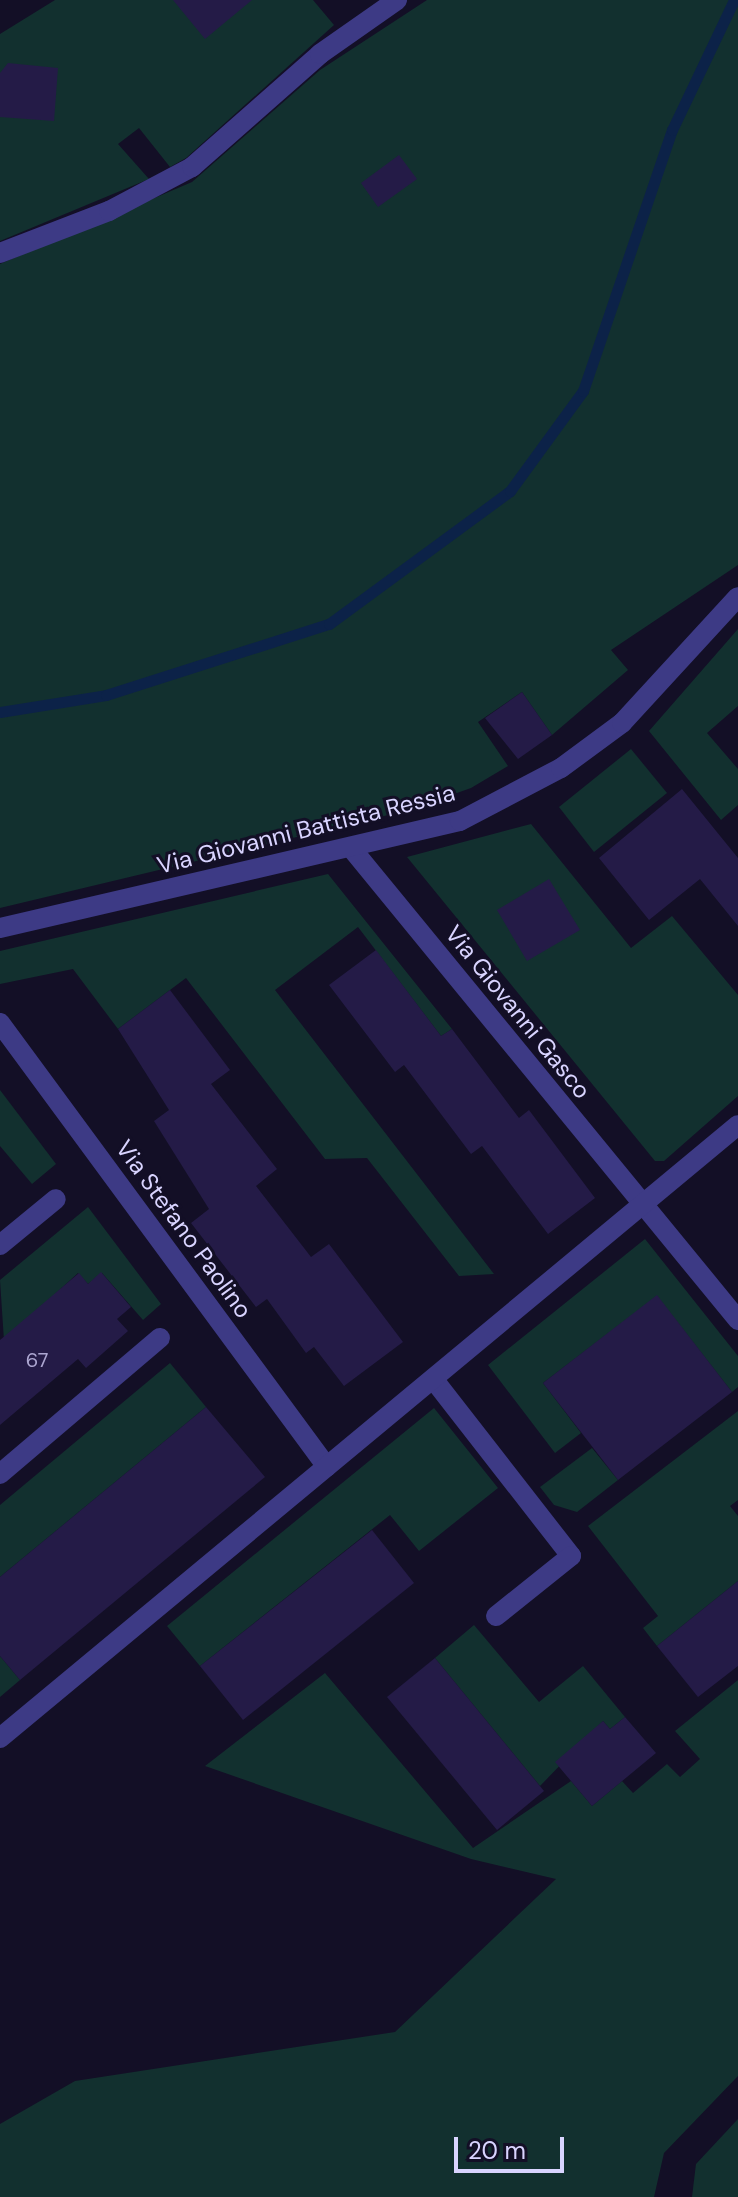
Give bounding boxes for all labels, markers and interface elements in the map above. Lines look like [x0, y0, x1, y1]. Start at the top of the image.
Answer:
street label: Via Giovanni Battista Ressia [154, 778, 458, 880]
street label: Via Giovanni Gasco [439, 919, 597, 1105]
street label: Via Stefano Paolino [110, 1134, 258, 1324]
house number: 67 [26, 1348, 48, 1372]
scale bar [458, 2121, 568, 2171]
text: 20 m [468, 2135, 526, 2166]

